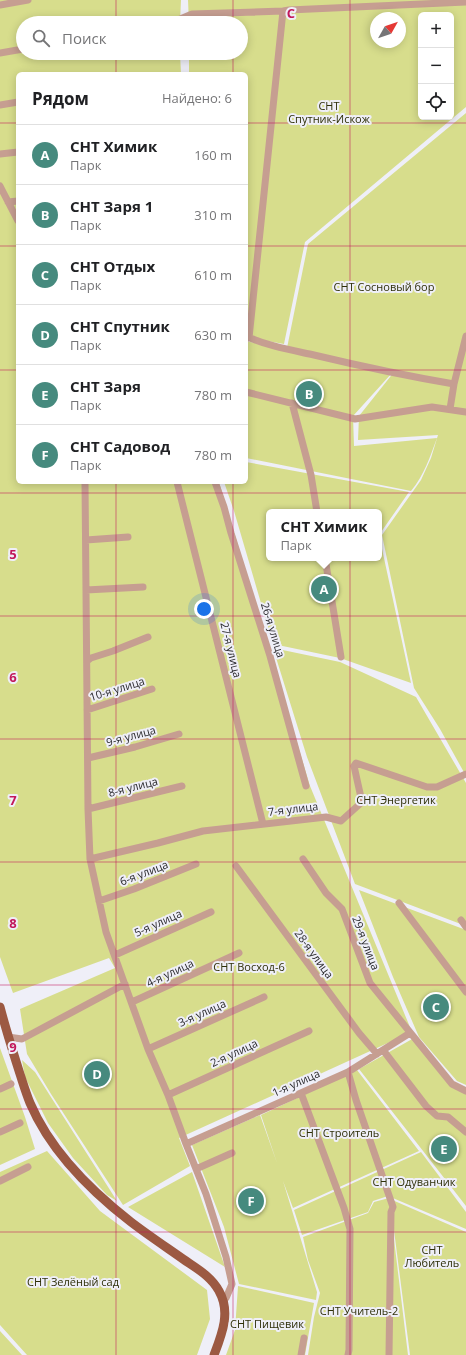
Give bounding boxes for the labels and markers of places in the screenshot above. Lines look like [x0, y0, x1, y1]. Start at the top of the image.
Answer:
pin: B [296, 379, 322, 409]
pin: A [311, 574, 337, 604]
pin: C [423, 992, 449, 1022]
pin: D [84, 1059, 110, 1089]
pin: E [431, 1134, 457, 1164]
pin: F [238, 1186, 264, 1216]

